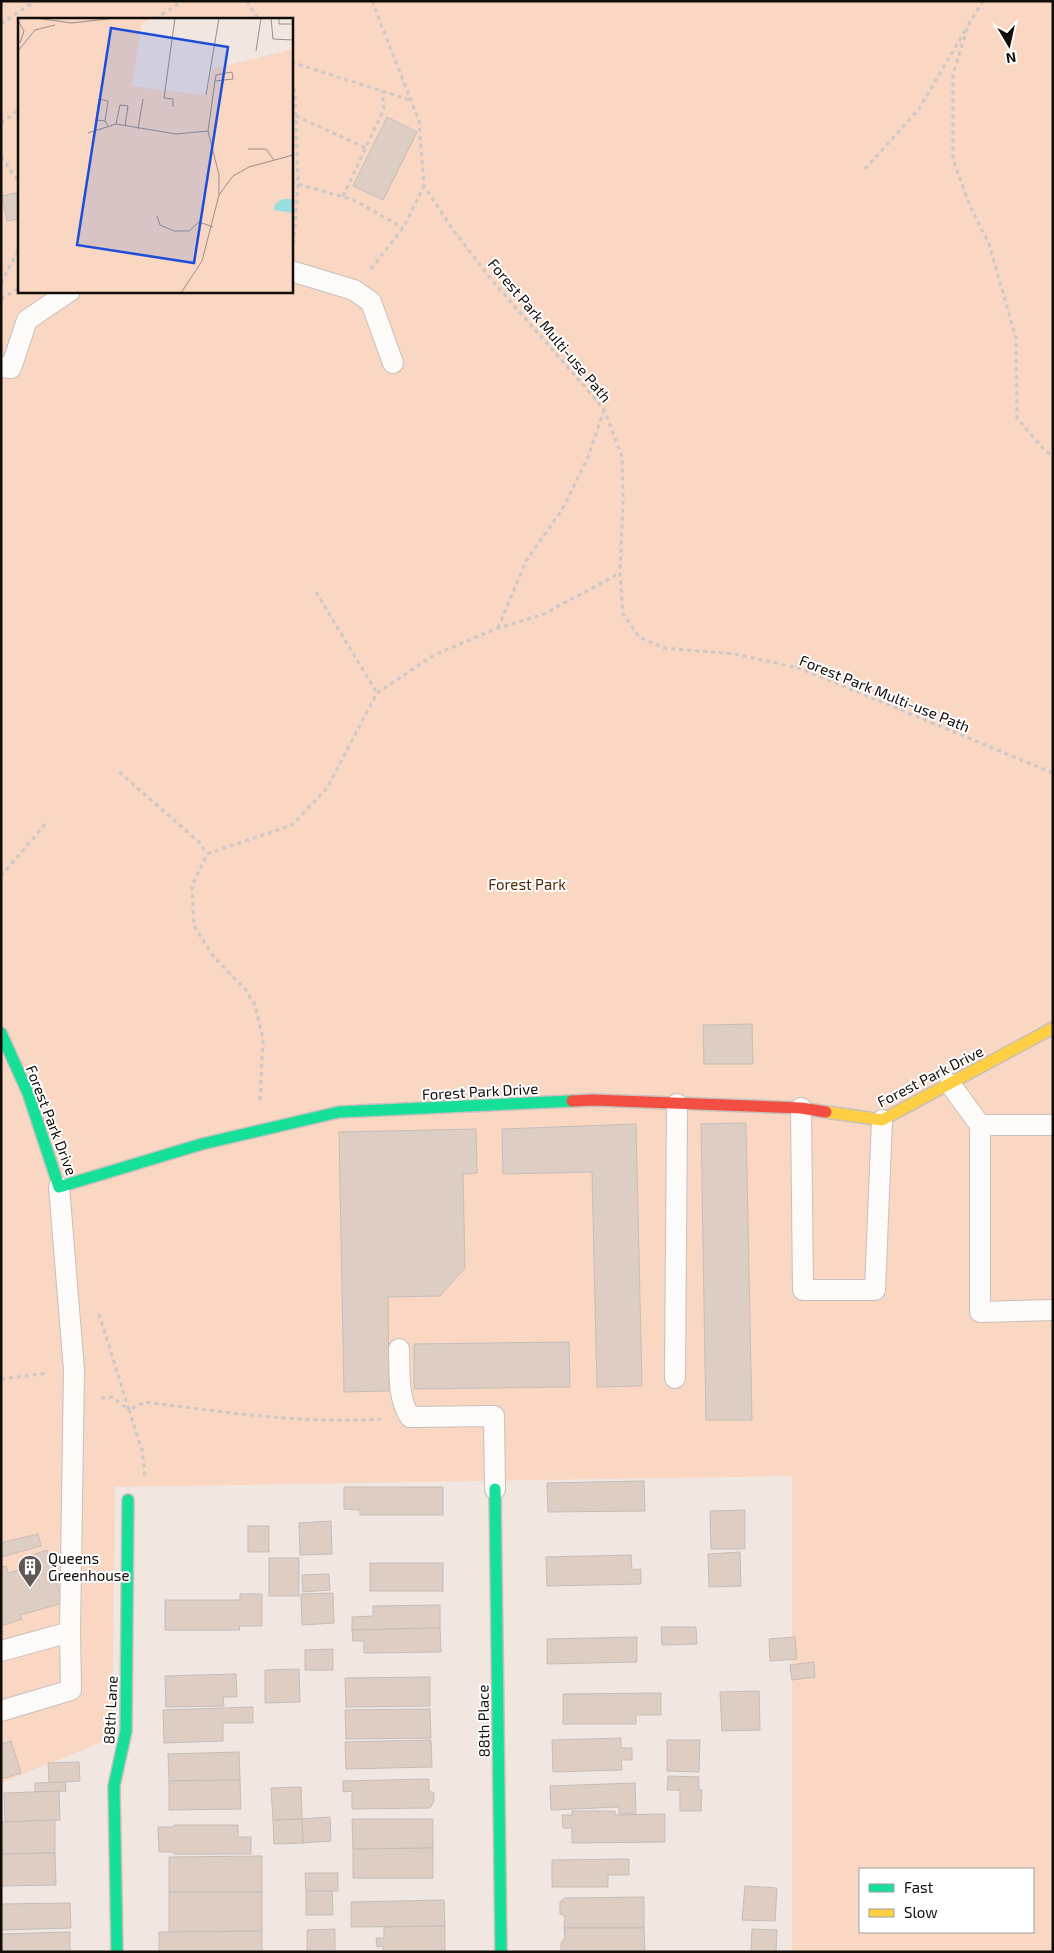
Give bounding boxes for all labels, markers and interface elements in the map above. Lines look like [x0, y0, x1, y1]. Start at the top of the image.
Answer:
inset map [18, 18, 292, 292]
north arrow [984, 20, 1034, 70]
text: N [1005, 49, 1017, 68]
street label: Forest Park Multi-use Path [485, 254, 615, 406]
street label: Forest Park Multi-use Path [797, 651, 973, 735]
park label: Forest Park [488, 875, 566, 893]
street label: Forest Park Drive [874, 1042, 986, 1110]
street label: Forest Park Drive [23, 1062, 81, 1178]
street label: Forest Park Drive [421, 1079, 539, 1103]
place label: Queens Greenhouse [48, 1549, 130, 1584]
building icon: Queens Greenhouse [17, 1554, 43, 1588]
street label: 88th Lane [99, 1675, 121, 1745]
street label: 88th Place [473, 1684, 493, 1758]
legend [859, 1868, 1034, 1933]
text: Fast [904, 1878, 934, 1896]
text: Slow [904, 1903, 938, 1921]

